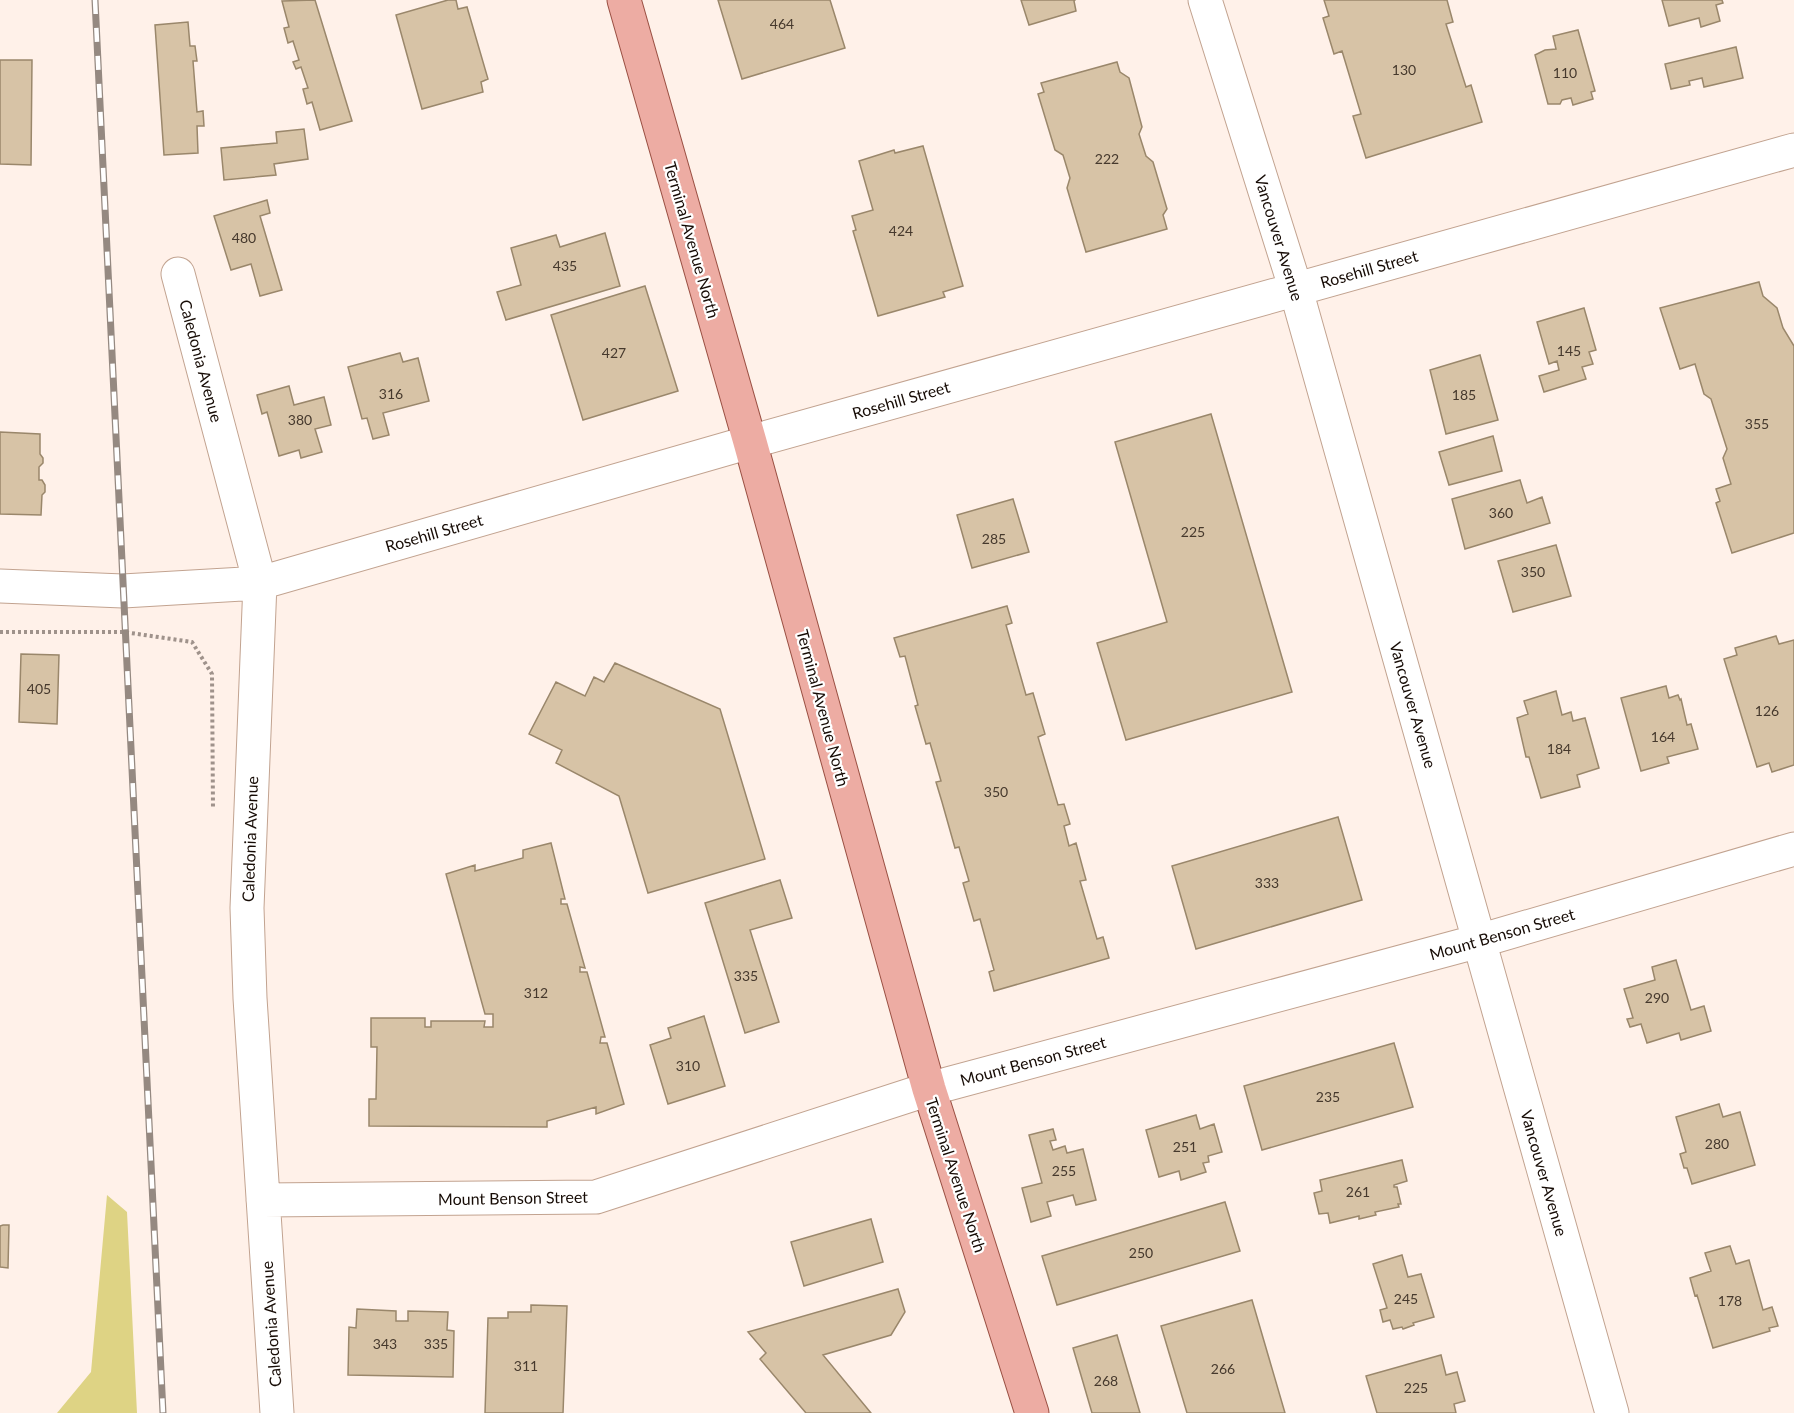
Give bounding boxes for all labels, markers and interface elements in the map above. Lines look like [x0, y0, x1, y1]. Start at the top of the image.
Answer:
house number: 464 [770, 15, 794, 32]
house number: 130 [1392, 61, 1416, 78]
house number: 110 [1553, 64, 1577, 81]
house number: 222 [1095, 150, 1119, 167]
street label: Terminal Avenue North [661, 160, 724, 320]
street label: Vancouver Avenue [1251, 173, 1308, 303]
house number: 424 [889, 222, 913, 239]
house number: 480 [232, 229, 256, 246]
street label: Rosehill Street [1318, 245, 1420, 292]
house number: 435 [553, 257, 577, 274]
street label: Caledonia Avenue [176, 297, 227, 424]
house number: 145 [1557, 342, 1581, 359]
house number: 427 [602, 344, 626, 361]
street label: Rosehill Street [850, 376, 952, 423]
house number: 316 [379, 385, 403, 402]
house number: 185 [1452, 386, 1476, 403]
house number: 380 [288, 411, 312, 428]
house number: 355 [1745, 415, 1769, 432]
house number: 360 [1489, 504, 1513, 521]
street label: Rosehill Street [383, 509, 485, 556]
house number: 225 [1181, 523, 1205, 540]
house number: 285 [982, 530, 1006, 547]
house number: 350 [1521, 563, 1545, 580]
street label: Terminal Avenue North [793, 627, 854, 788]
street label: Vancouver Avenue [1386, 640, 1441, 770]
house number: 405 [27, 680, 51, 697]
house number: 126 [1755, 702, 1779, 719]
house number: 164 [1651, 728, 1675, 745]
house number: 184 [1547, 740, 1571, 757]
street label: Caledonia Avenue [238, 776, 261, 902]
house number: 350 [984, 783, 1008, 800]
house number: 333 [1255, 874, 1279, 891]
street label: Mount Benson Street [1427, 904, 1577, 963]
house number: 335 [734, 967, 758, 984]
house number: 312 [524, 984, 548, 1001]
house number: 290 [1645, 989, 1669, 1006]
street label: Mount Benson Street [958, 1032, 1108, 1089]
house number: 310 [676, 1057, 700, 1074]
house number: 235 [1316, 1088, 1340, 1105]
street label: Terminal Avenue North [922, 1095, 990, 1255]
street label: Vancouver Avenue [1517, 1108, 1572, 1238]
house number: 280 [1705, 1135, 1729, 1152]
house number: 251 [1173, 1138, 1197, 1155]
house number: 255 [1052, 1162, 1076, 1179]
house number: 261 [1346, 1183, 1370, 1200]
street label: Mount Benson Street [438, 1187, 588, 1208]
house number: 250 [1129, 1244, 1153, 1261]
street label: Caledonia Avenue [257, 1260, 284, 1388]
house number: 245 [1394, 1290, 1418, 1307]
house number: 178 [1718, 1292, 1742, 1309]
house number: 343 [373, 1335, 397, 1352]
house number: 335 [424, 1335, 448, 1352]
house number: 311 [514, 1357, 538, 1374]
house number: 266 [1211, 1360, 1235, 1377]
house number: 268 [1094, 1372, 1118, 1389]
house number: 225 [1404, 1379, 1428, 1396]

